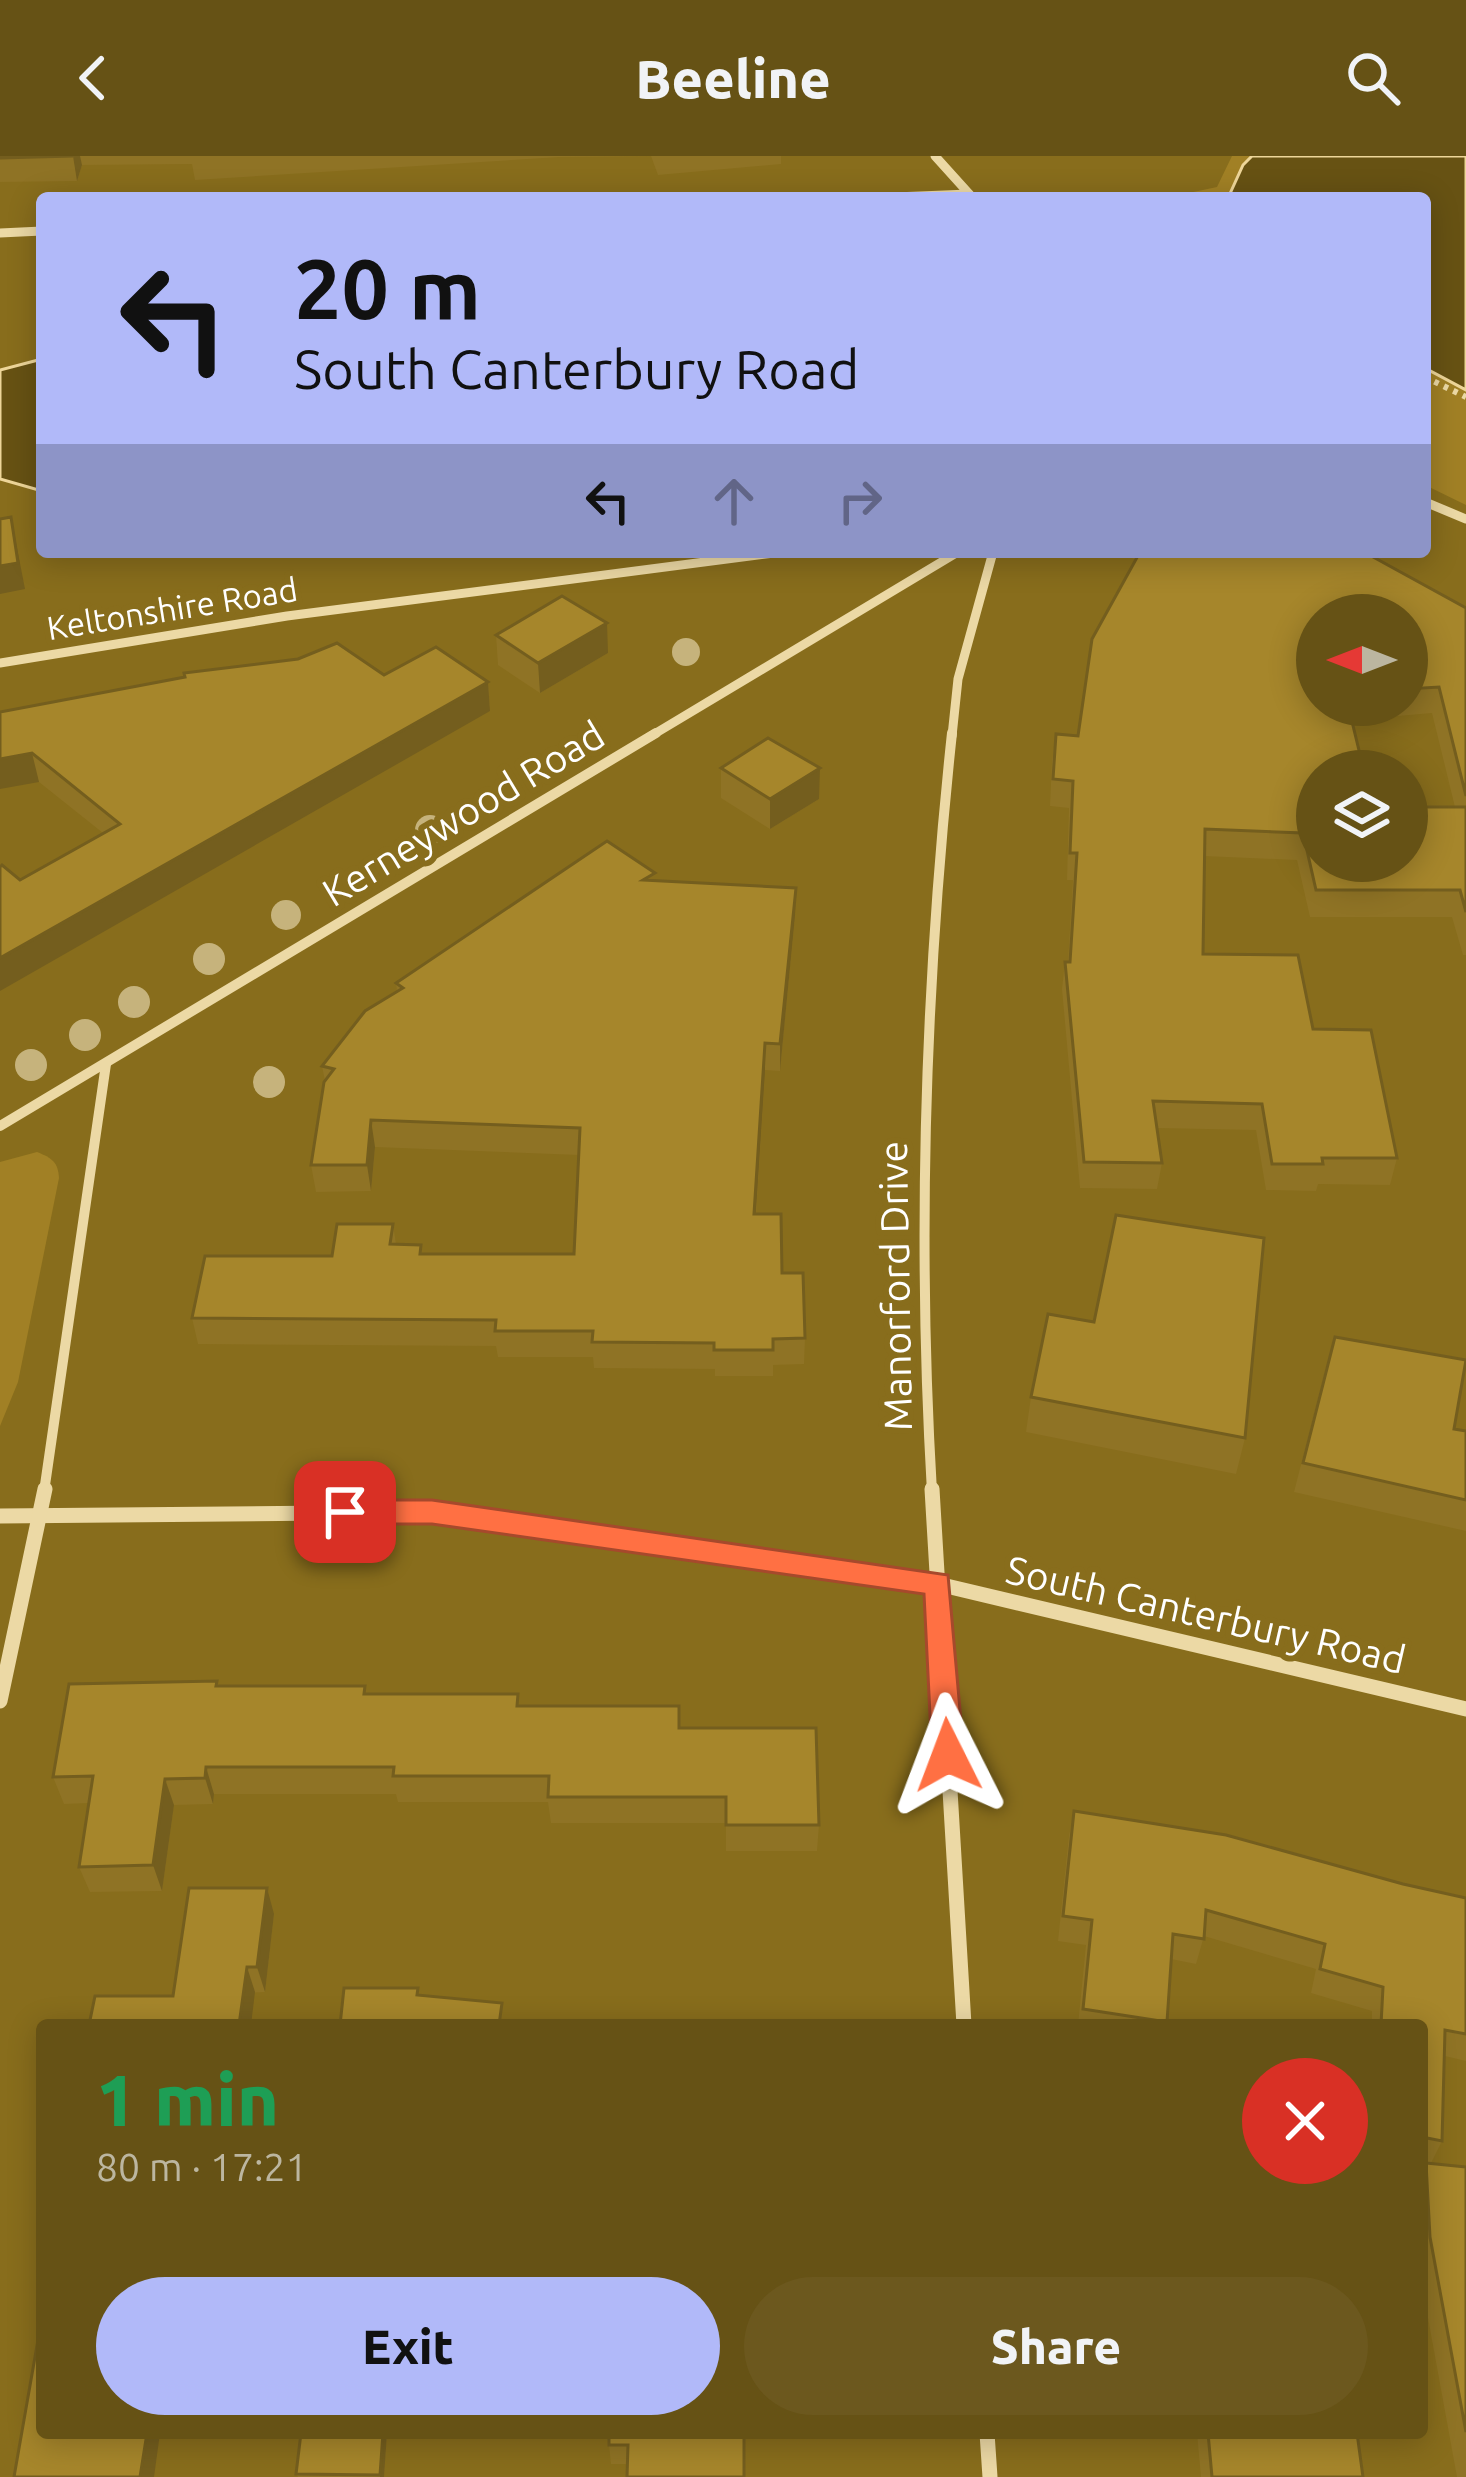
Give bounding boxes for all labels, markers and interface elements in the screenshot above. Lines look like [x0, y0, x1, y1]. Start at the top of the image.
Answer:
icon: back [60, 45, 126, 111]
icon: search [1340, 45, 1406, 111]
text: Beeline [635, 48, 831, 108]
icon: left [96, 240, 252, 396]
text: 20 m [294, 241, 481, 335]
text: South Canterbury Road [294, 339, 859, 399]
icon: left [575, 468, 641, 534]
icon: ahead [701, 468, 767, 534]
icon: right [827, 468, 893, 534]
street label: Keltonshire Road [44, 570, 300, 646]
north arrow [1296, 594, 1428, 726]
map controls [1296, 594, 1428, 882]
street label: Kerneywood Road [315, 712, 611, 914]
button: layers [1296, 750, 1428, 882]
street label: Manorford Drive [871, 1141, 919, 1431]
pin [294, 1461, 396, 1563]
icon: arrive [312, 1479, 378, 1545]
street label: South Canterbury Road [1002, 1547, 1410, 1681]
position arrow [885, 1692, 1011, 1818]
button: close [1242, 2058, 1368, 2184]
text: 1 min [96, 2059, 279, 2140]
text: 80 m · 17:21 [96, 2145, 308, 2188]
button: Exit [96, 2277, 720, 2415]
button: Share [744, 2277, 1368, 2415]

